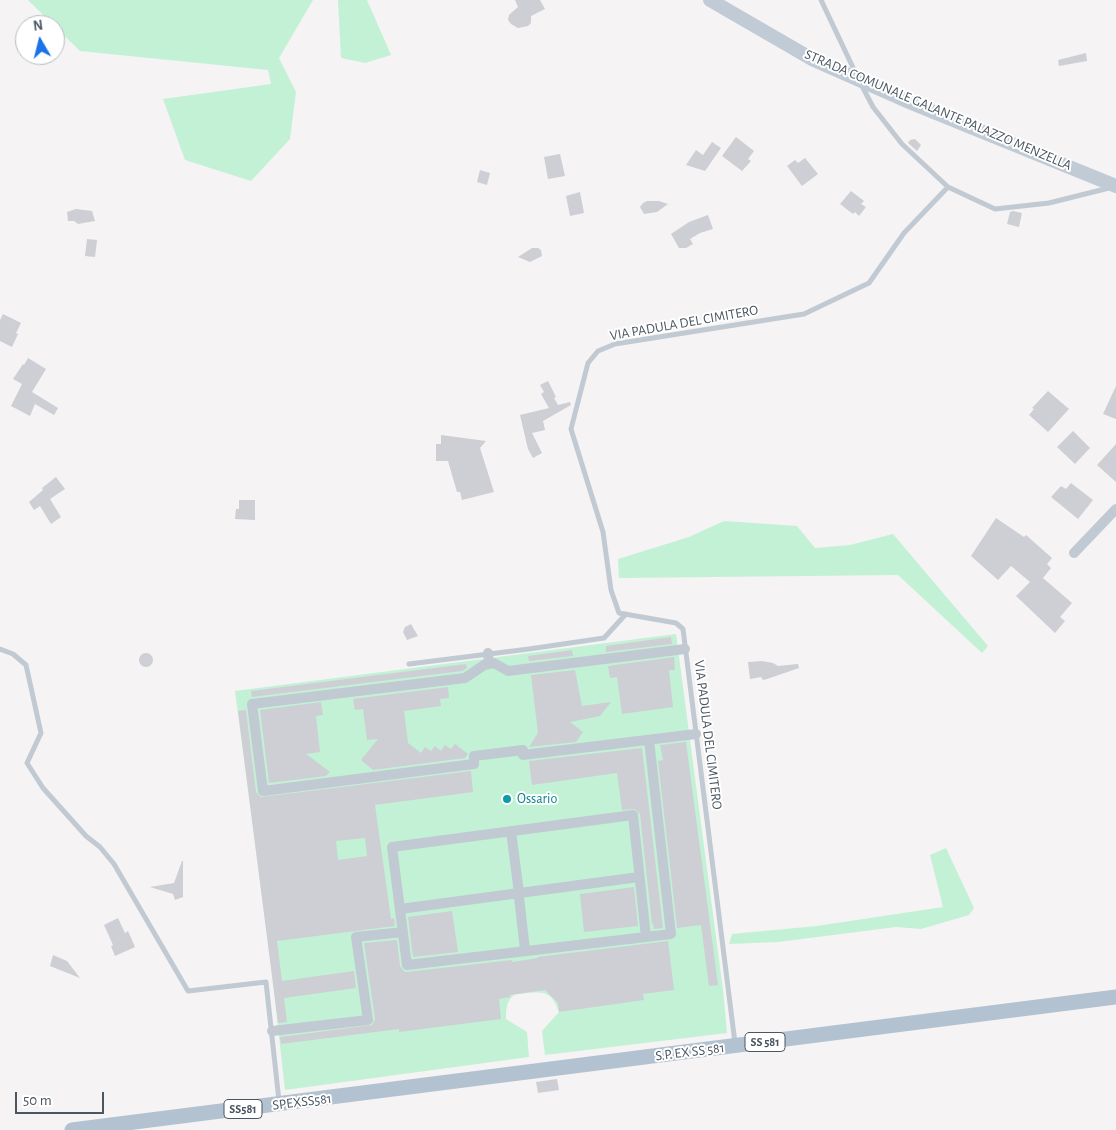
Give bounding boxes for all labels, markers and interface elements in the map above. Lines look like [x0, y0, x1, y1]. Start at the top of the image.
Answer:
north arrow [15, 15, 65, 65]
text: N [32, 19, 44, 34]
street label: STRADA COMUNALE GALANTE PALAZZO MENZELLA [802, 46, 1074, 174]
street label: VIA PADULA DEL CIMITERO [608, 302, 760, 344]
street label: VIA PADULA DEL CIMITERO [690, 659, 726, 811]
place label: Ossario [517, 791, 557, 807]
marker: Ossario [501, 793, 513, 805]
road number: SS 581 [745, 1032, 785, 1052]
street label: S.P. EX SS 581 [655, 1039, 725, 1065]
scale bar [18, 1082, 106, 1114]
street label: SPEXSS581 [271, 1090, 333, 1114]
text: 50 m [23, 1093, 52, 1108]
road number: SS581 [224, 1100, 262, 1118]

